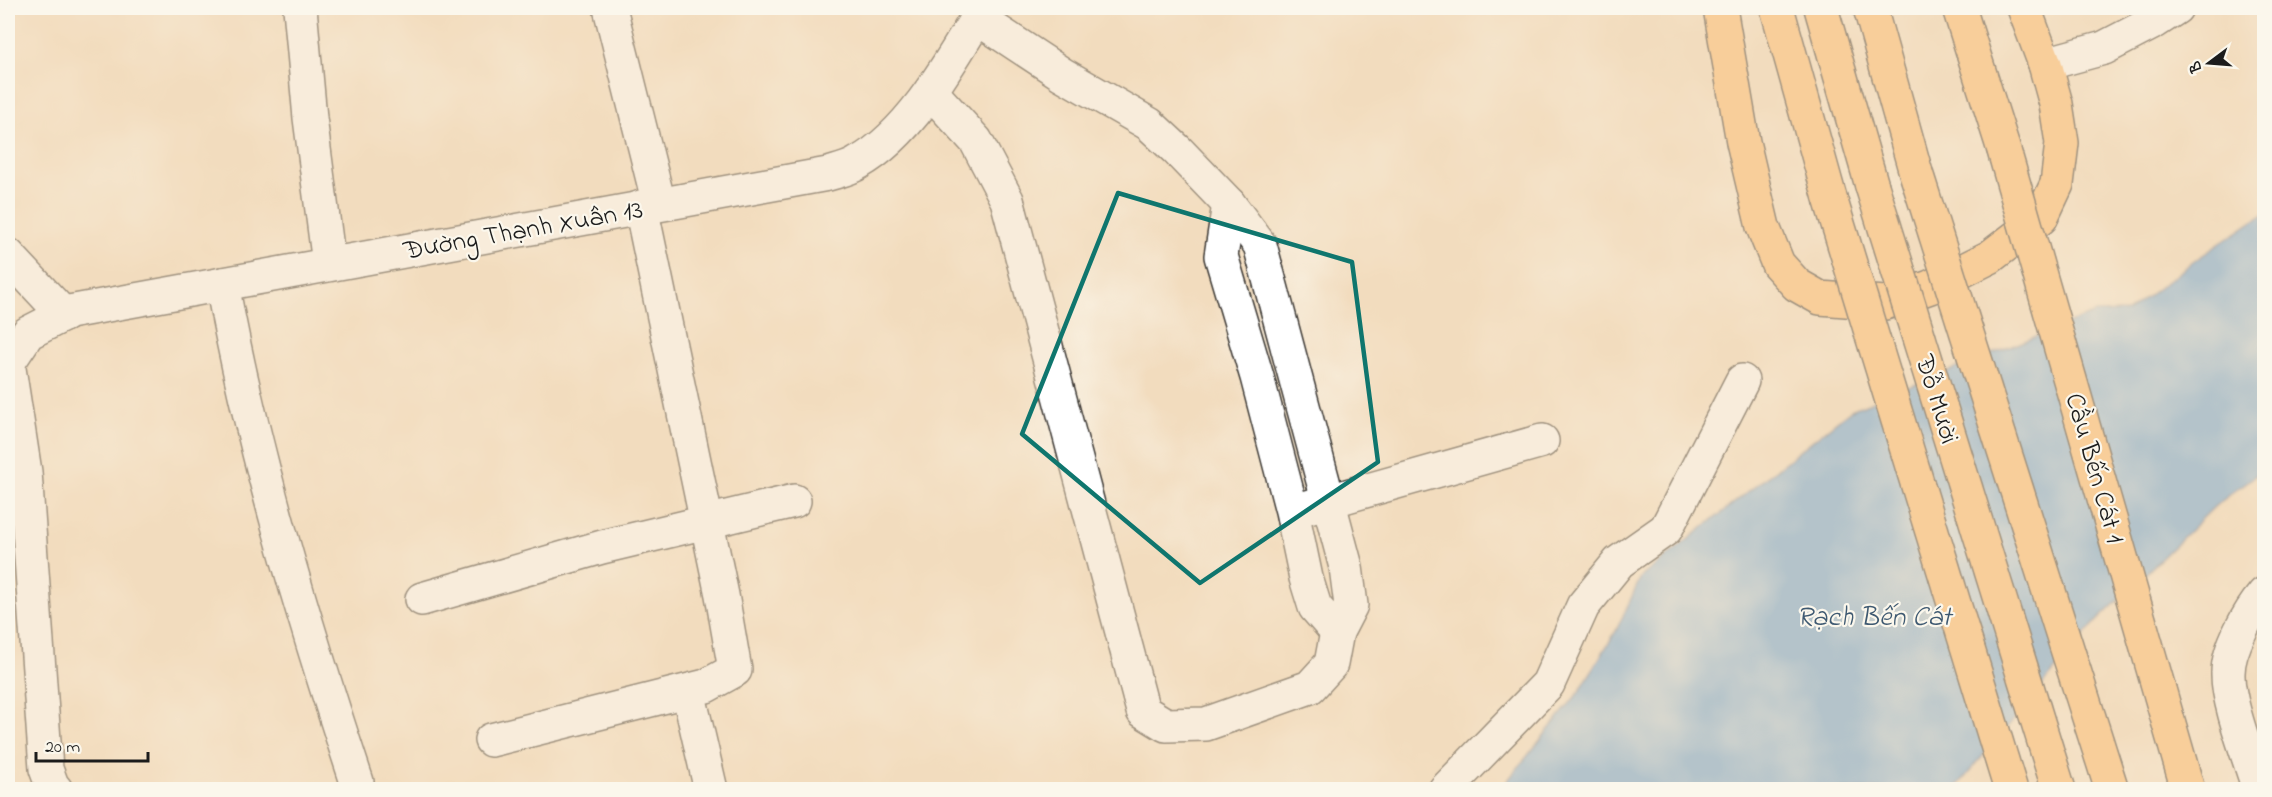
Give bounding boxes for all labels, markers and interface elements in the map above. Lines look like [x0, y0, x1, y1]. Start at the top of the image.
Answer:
north arrow [2179, 33, 2239, 93]
text: B [2183, 58, 2210, 76]
street label: Đường Thạnh Xuân 13 [400, 191, 646, 272]
street label: Đỗ Mười [1903, 349, 1968, 449]
street label: Cầu Bến Cát 1 [2054, 389, 2134, 548]
water label: Rạch Bến Cát [1797, 598, 1954, 639]
scale bar [36, 725, 148, 763]
text: 20 m [45, 735, 80, 761]

